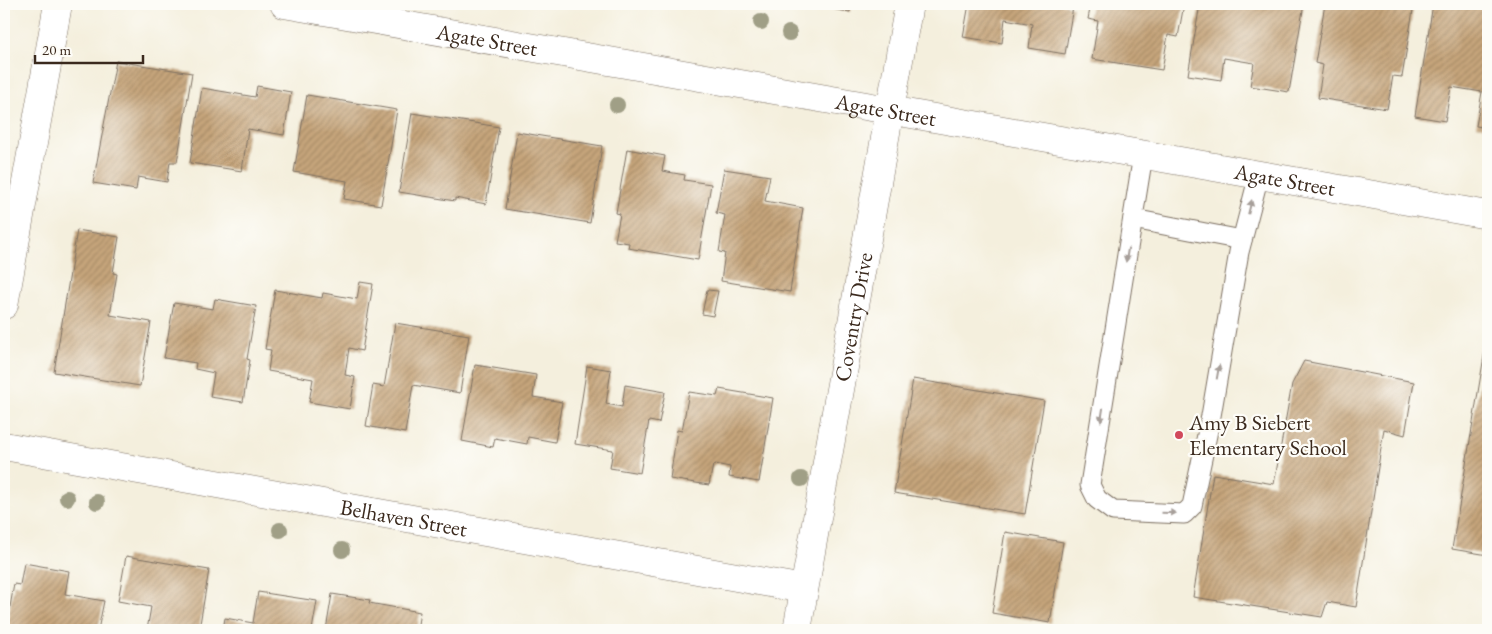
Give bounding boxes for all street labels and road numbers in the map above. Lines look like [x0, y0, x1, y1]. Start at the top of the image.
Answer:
street label: Agate Street [433, 17, 540, 63]
street label: Agate Street [832, 87, 939, 133]
street label: Agate Street [1231, 157, 1337, 203]
street label: Coventry Drive [828, 250, 879, 384]
street label: Belhaven Street [338, 492, 470, 544]

